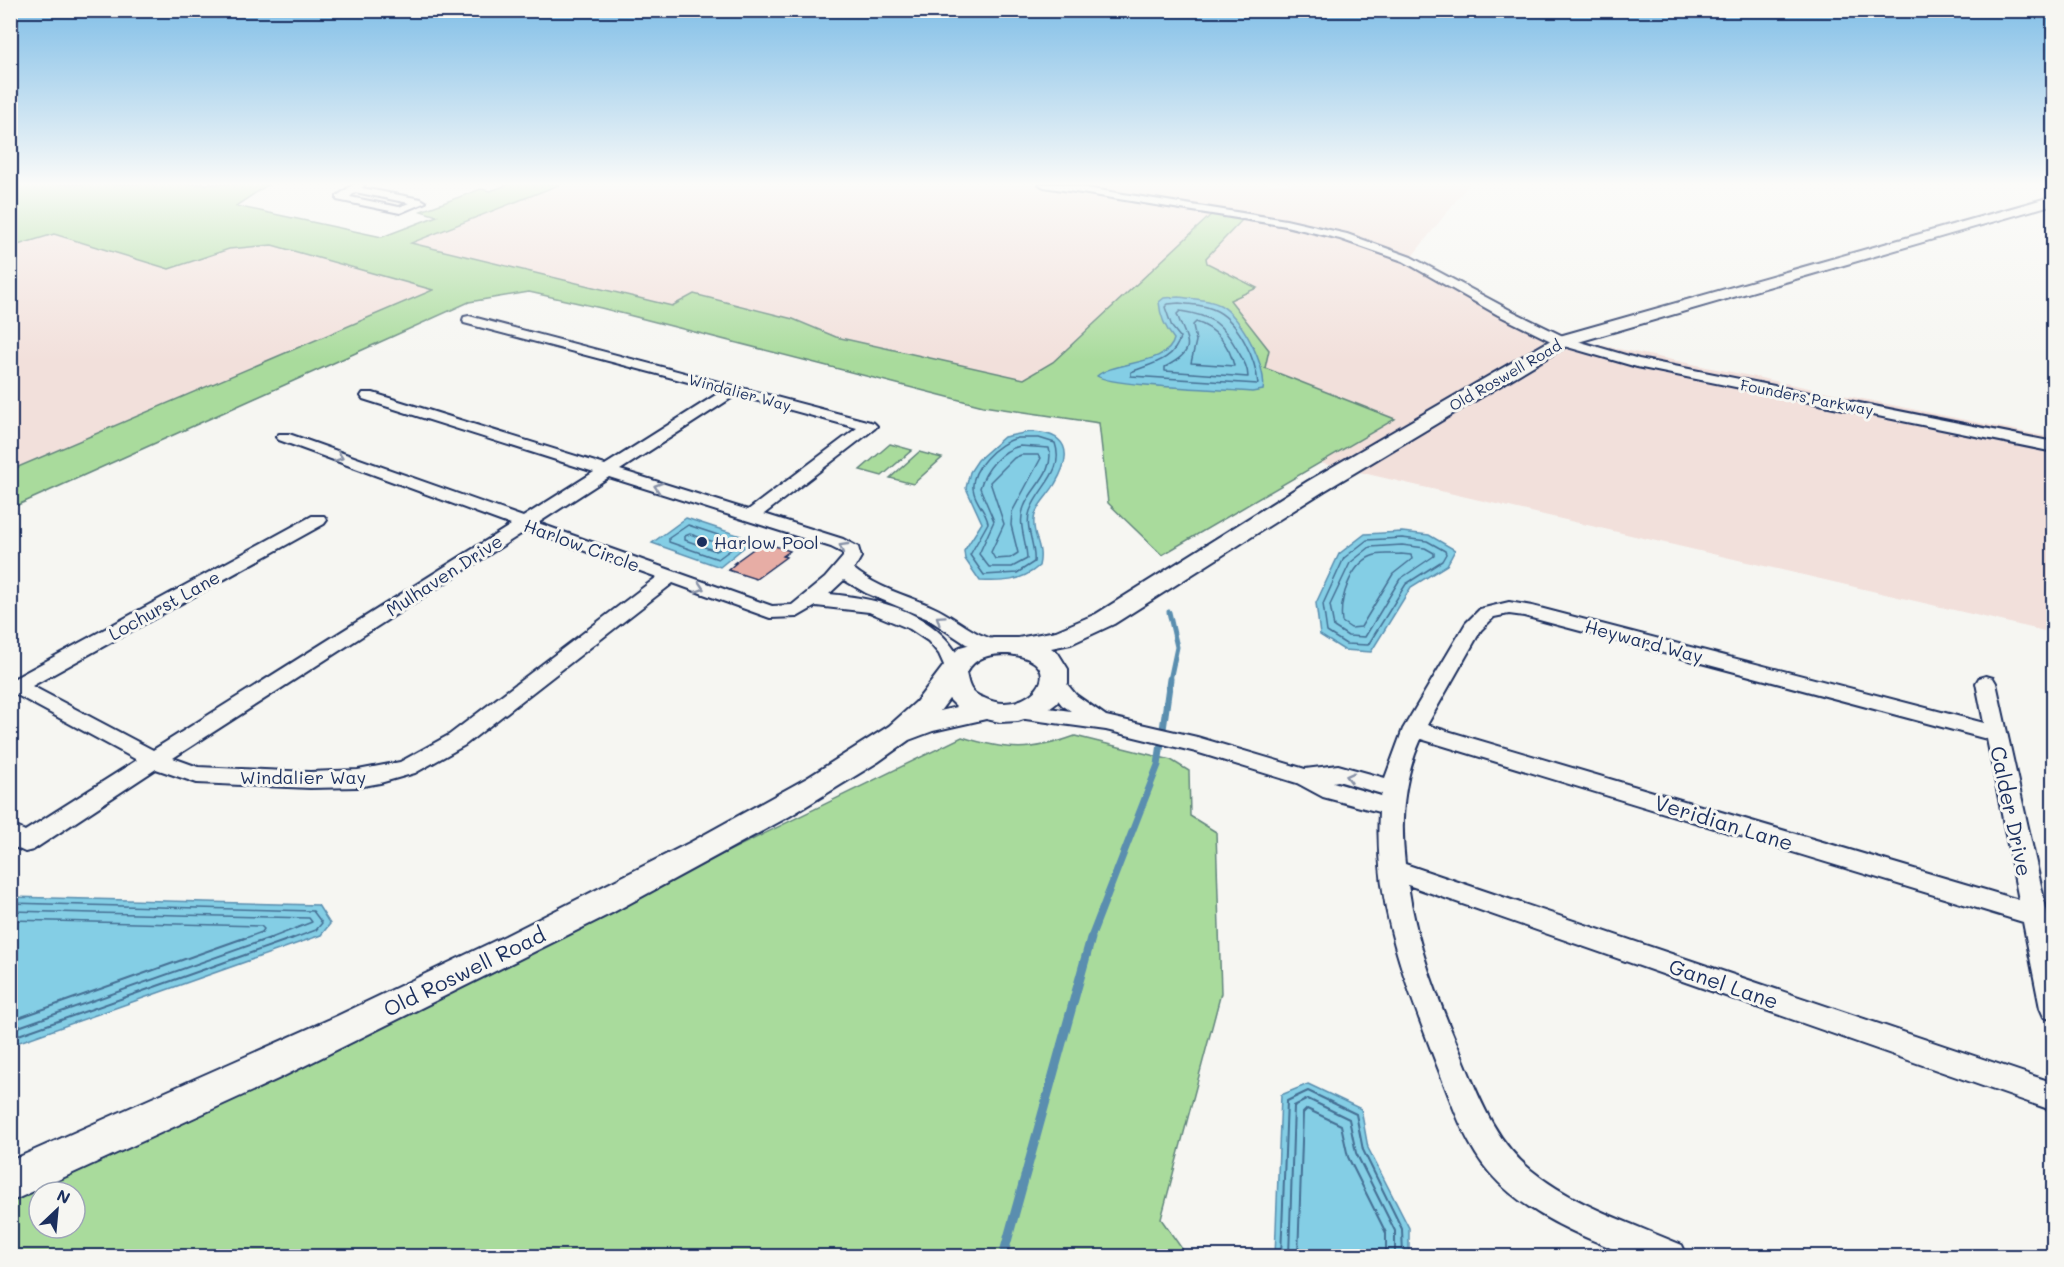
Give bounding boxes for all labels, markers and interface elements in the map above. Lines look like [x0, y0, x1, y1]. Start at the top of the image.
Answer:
street label: Old Roswell Road [1445, 335, 1565, 415]
street label: Windalier Way [687, 369, 794, 415]
street label: Founders Parkway [1739, 374, 1875, 420]
one-way arrow [333, 449, 344, 462]
one-way arrow [653, 482, 664, 494]
street label: Harlow Circle [521, 513, 643, 577]
street label: Mulhaven Drive [381, 528, 507, 622]
place label: Harlow Pool [714, 530, 819, 554]
marker: Harlow Pool [695, 535, 709, 549]
one-way arrow [839, 543, 849, 554]
street label: Lochurst Lane [104, 564, 224, 646]
one-way arrow [694, 580, 705, 593]
street label: Heyward Way [1582, 614, 1706, 668]
one-way arrow [935, 615, 946, 626]
street label: Calder Drive [1985, 743, 2039, 879]
street label: Windalier Way [240, 765, 366, 789]
one-way arrow [1346, 771, 1356, 784]
street label: Veridian Lane [1651, 788, 1797, 856]
street label: Old Roswell Road [379, 920, 549, 1022]
street label: Ganel Lane [1666, 952, 1782, 1014]
north arrow [27, 1180, 87, 1240]
text: N [54, 1184, 74, 1208]

